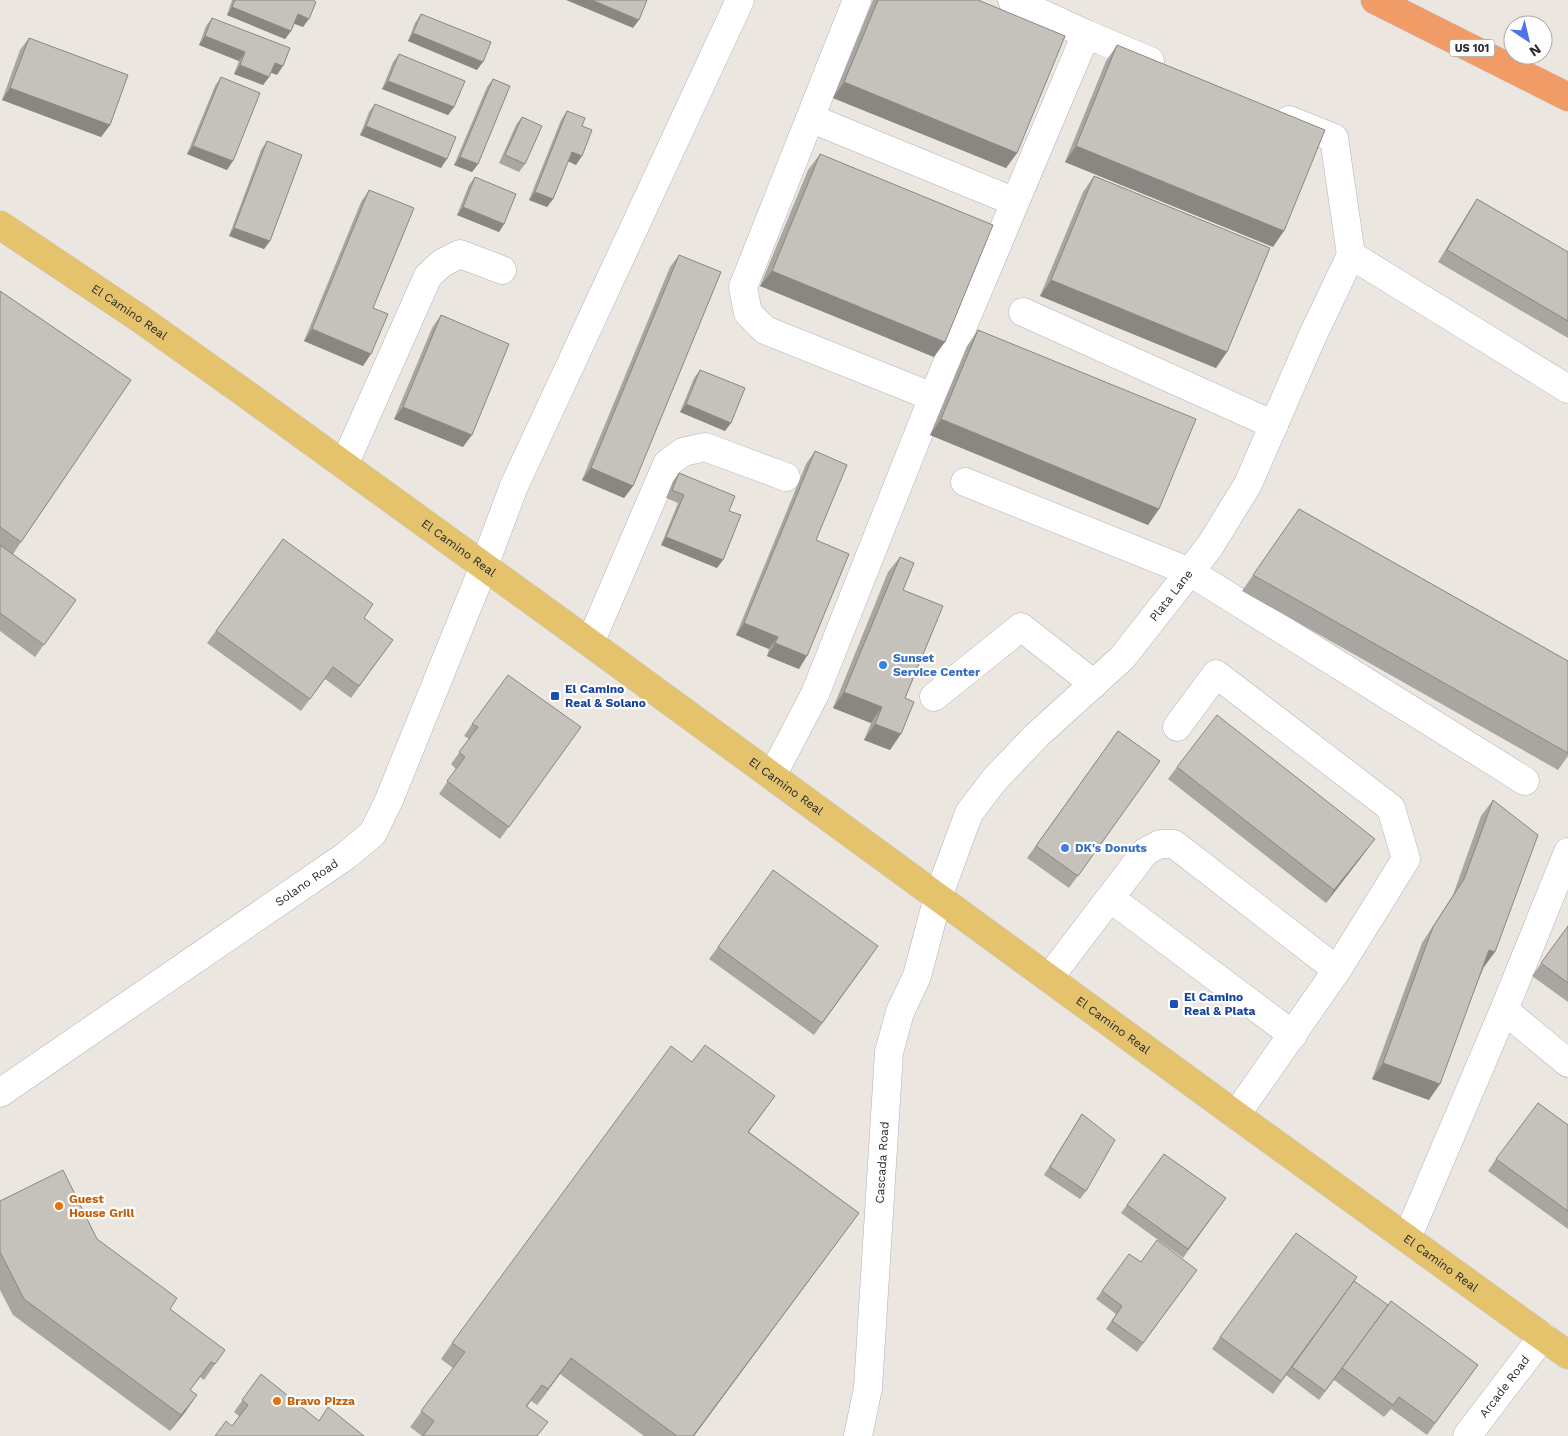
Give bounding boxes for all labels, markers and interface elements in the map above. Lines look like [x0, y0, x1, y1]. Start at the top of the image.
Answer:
north arrow [1503, 15, 1553, 65]
road number: US 101 [1450, 40, 1494, 56]
text: N [1527, 41, 1544, 60]
street label: El Camino Real [89, 281, 170, 343]
street label: El Camino Real [419, 516, 499, 580]
street label: Plata Lane [1147, 567, 1196, 624]
place label: Sunset Service Center [893, 651, 981, 679]
marker: Sunset Service Center [877, 659, 889, 671]
place label: El Camino Real & Solano [565, 682, 646, 710]
marker: El Camino Real & Solano [549, 690, 561, 702]
street label: El Camino Real [746, 754, 826, 818]
place label: DK's Donuts [1075, 841, 1148, 855]
marker: DK's Donuts [1059, 842, 1071, 854]
street label: Solano Road [273, 856, 341, 909]
place label: El Camino Real & Plata [1184, 990, 1256, 1018]
street label: El Camino Real [1073, 993, 1153, 1057]
marker: El Camino Real & Plata [1168, 998, 1180, 1010]
street label: Cascada Road [873, 1121, 892, 1204]
place label: Guest House Grill [69, 1192, 134, 1220]
marker: Guest House Grill [53, 1200, 65, 1212]
street label: El Camino Real [1401, 1231, 1481, 1295]
street label: Arcade Road [1477, 1353, 1532, 1420]
place label: Bravo Pizza [287, 1394, 355, 1408]
marker: Bravo Pizza [271, 1395, 283, 1407]

